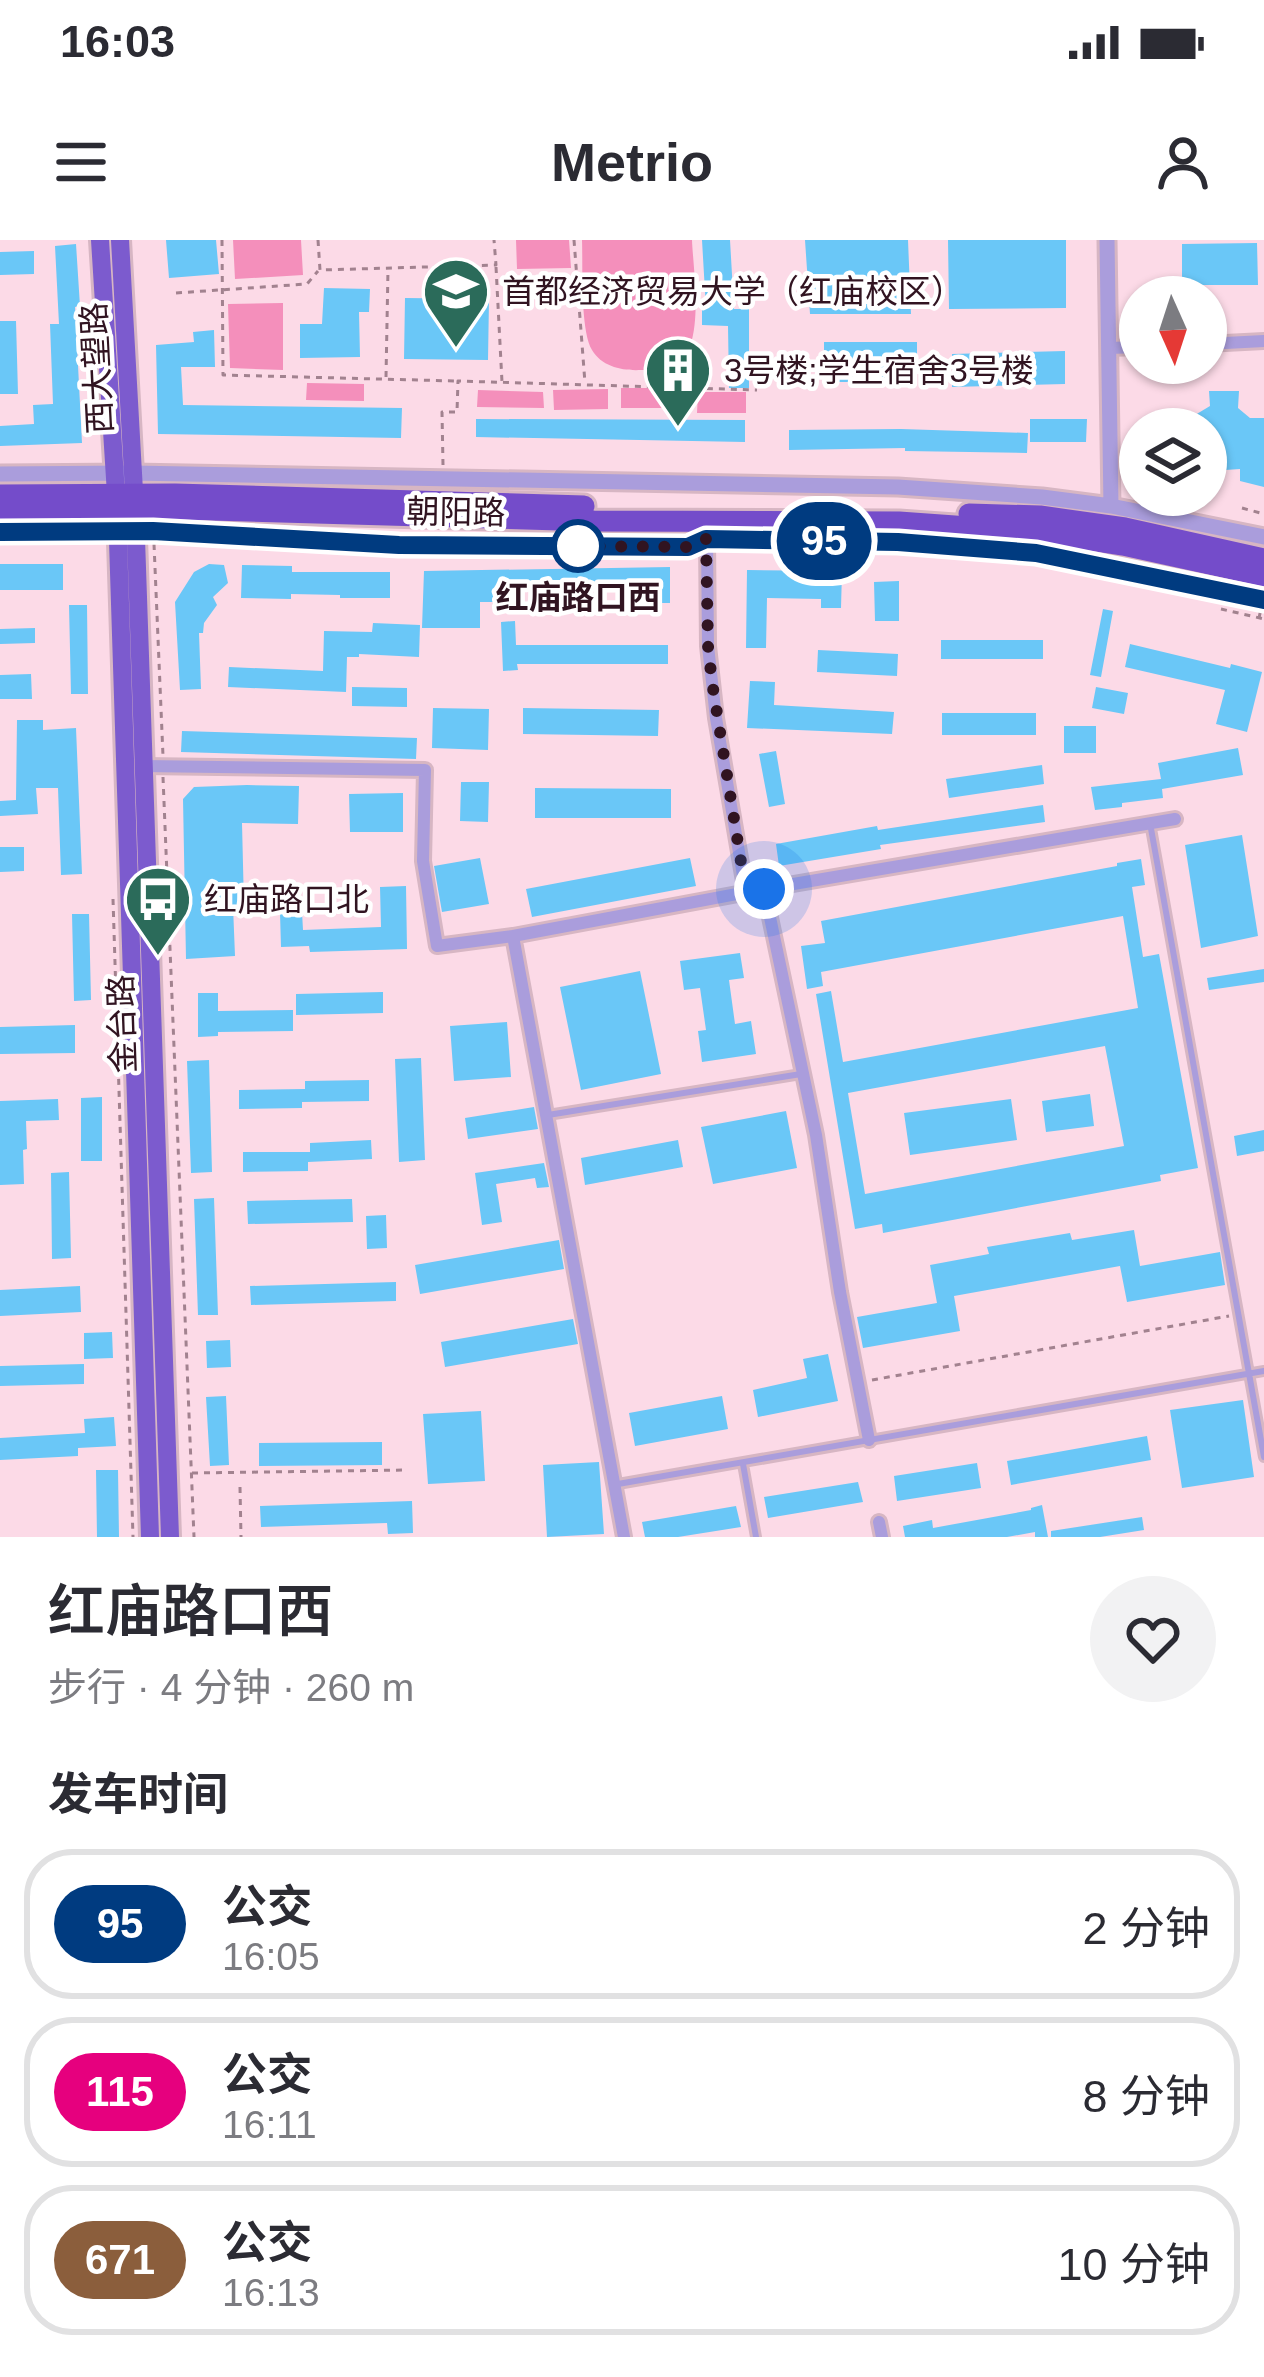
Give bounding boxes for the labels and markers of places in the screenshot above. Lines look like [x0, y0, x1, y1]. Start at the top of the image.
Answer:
school or university icon: 首都经济贸易大学（红庙校区） [421, 256, 491, 350]
place label: 首都经济贸易大学（红庙校区） [502, 273, 964, 310]
building icon: 3号楼;学生宿舍3号楼 [643, 335, 713, 429]
place label: 3号楼;学生宿舍3号楼 [724, 352, 1034, 389]
marker: 红庙路口西 [553, 521, 603, 571]
place label: 红庙路口西 [496, 579, 661, 616]
bus stop icon: 红庙路口北 [123, 864, 193, 958]
place label: 红庙路口北 [204, 881, 369, 918]

